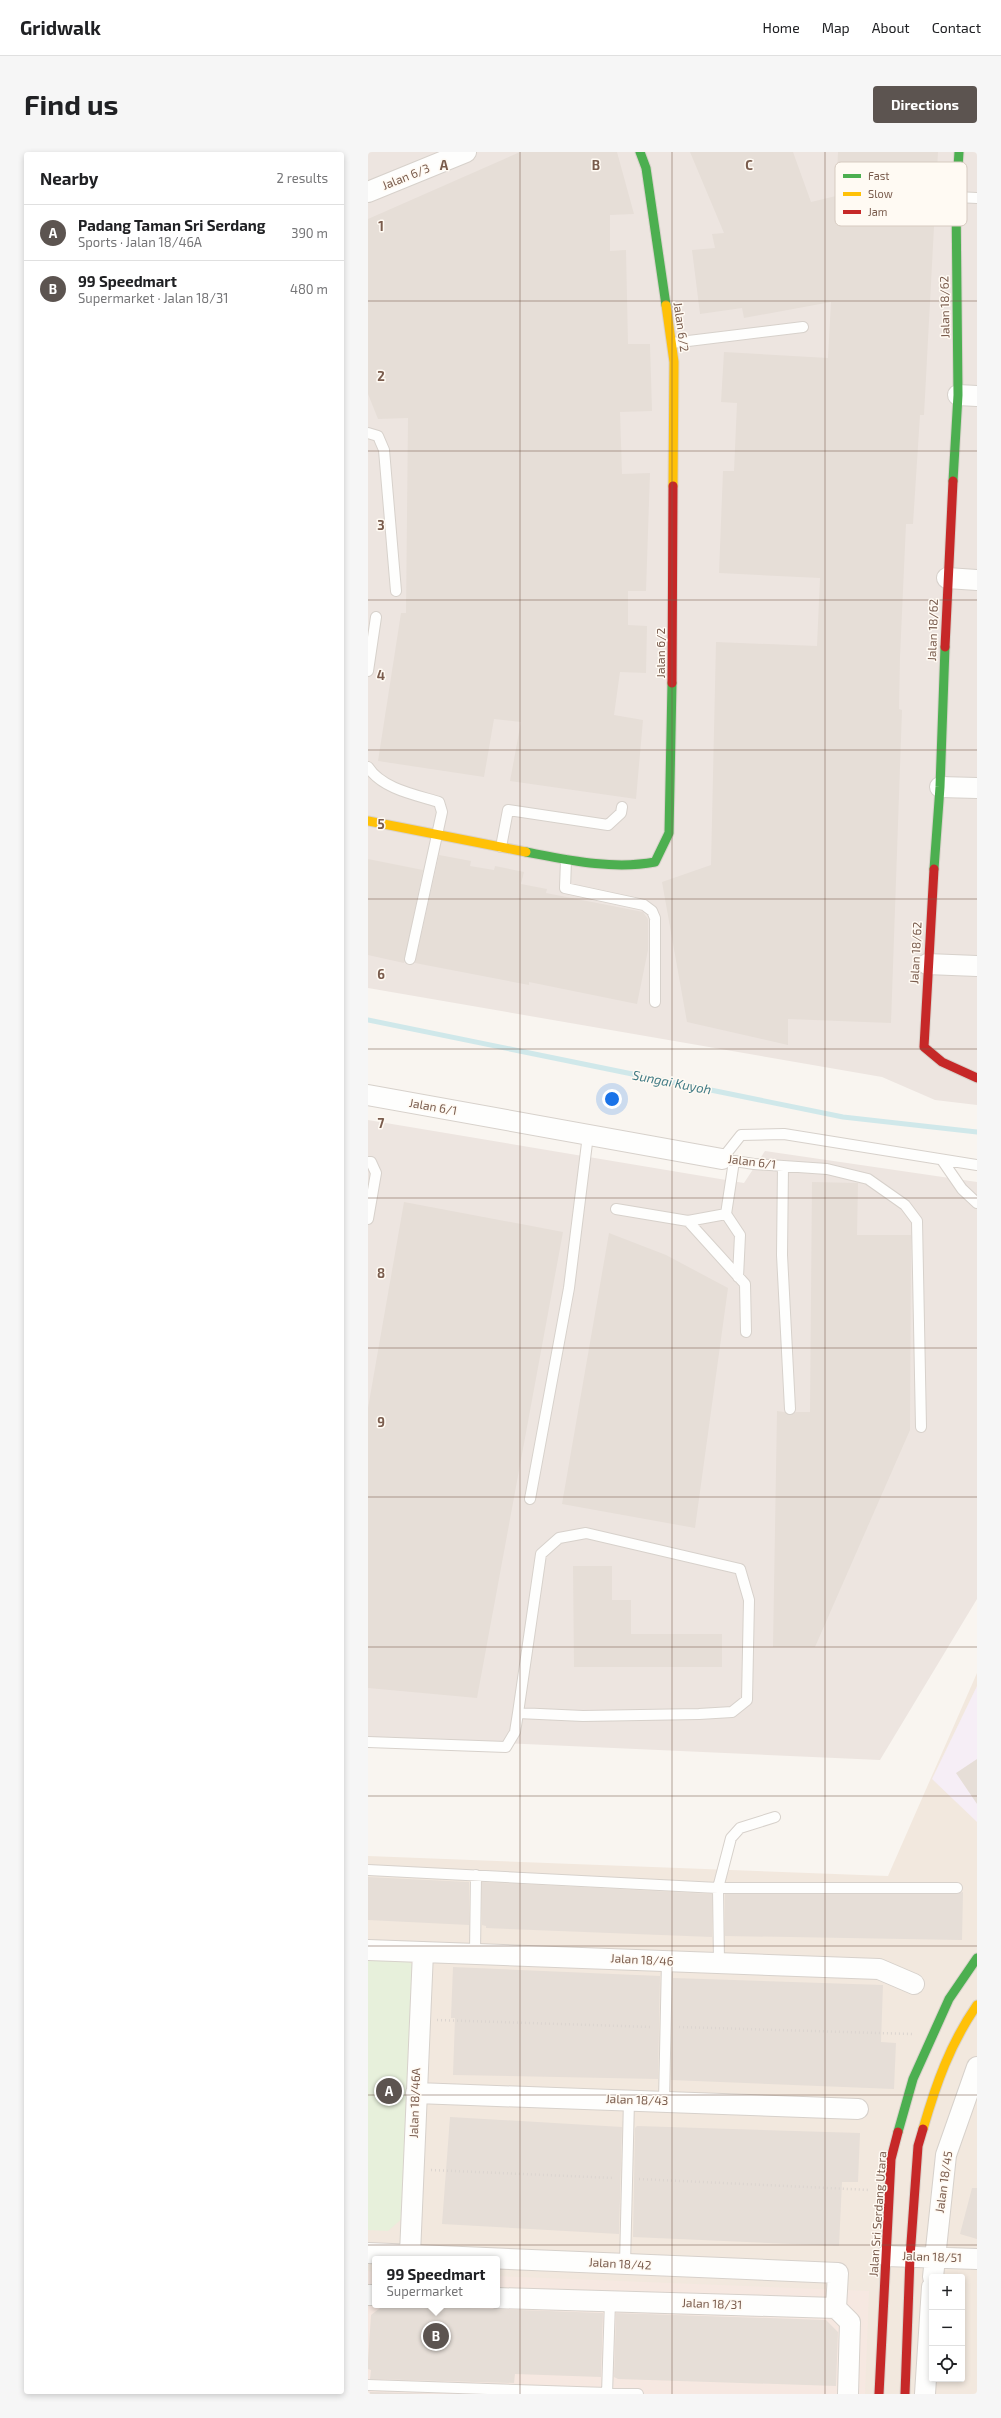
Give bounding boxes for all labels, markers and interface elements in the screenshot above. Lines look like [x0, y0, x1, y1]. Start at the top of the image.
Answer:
text: Gridwalk [20, 16, 101, 39]
text: Home [763, 19, 800, 36]
text: Map [822, 19, 850, 36]
text: About [872, 19, 910, 36]
text: Contact [932, 19, 981, 36]
button: Directions [873, 86, 977, 123]
text: Find us [24, 87, 118, 121]
text: A [440, 157, 449, 173]
text: B [592, 157, 600, 173]
text: C [745, 157, 753, 173]
street label: Jalan 6/3 [380, 160, 432, 192]
legend [835, 162, 967, 226]
text: Nearby [40, 168, 98, 188]
text: Fast [868, 169, 890, 182]
text: 2 results [276, 170, 328, 186]
text: Slow [868, 187, 893, 200]
text: Jam [868, 205, 887, 218]
text: Padang Taman Sri Serdang [78, 216, 266, 234]
text: 1 [378, 218, 384, 234]
text: A [49, 225, 57, 241]
text: 390 m [291, 225, 328, 241]
text: Sports · Jalan 18/46A [78, 234, 202, 250]
text: 99 Speedmart [78, 272, 177, 290]
street label: Jalan 18/62 [936, 275, 952, 338]
text: B [49, 281, 57, 297]
text: 480 m [290, 281, 328, 297]
text: Supermarket · Jalan 18/31 [78, 290, 228, 306]
street label: Jalan 6/2 [672, 301, 692, 353]
text: 2 [377, 368, 385, 384]
text: 3 [377, 517, 385, 533]
street label: Jalan 18/62 [924, 598, 940, 661]
street label: Jalan 6/2 [653, 628, 667, 678]
text: 4 [377, 667, 385, 683]
text: 5 [377, 816, 385, 832]
street label: Jalan 18/62 [906, 921, 924, 984]
text: 6 [377, 966, 385, 982]
water label: Sungai Kuyoh [631, 1067, 713, 1097]
your location [602, 1089, 622, 1109]
street label: Jalan 6/1 [408, 1095, 458, 1117]
text: 7 [378, 1115, 385, 1131]
street label: Jalan 6/1 [727, 1151, 777, 1171]
text: 8 [377, 1265, 385, 1281]
text: 9 [377, 1414, 385, 1430]
street label: Jalan 18/46 [610, 1950, 674, 1968]
street label: Jalan 18/46A [406, 2067, 422, 2138]
pin: A [376, 2076, 402, 2106]
street label: Jalan 18/43 [605, 2091, 669, 2107]
street label: Jalan 18/45 [932, 2150, 954, 2214]
street label: Jalan Sri Serdang Utara [866, 2151, 888, 2277]
street label: Jalan 18/51 [902, 2248, 962, 2264]
street label: Jalan 18/42 [588, 2254, 652, 2272]
popup [372, 2256, 500, 2308]
text: 99 Speedmart [387, 2265, 485, 2283]
map controls [929, 2274, 965, 2382]
button: + [929, 2274, 965, 2310]
text: Supermarket [387, 2283, 463, 2299]
street label: Jalan 18/31 [682, 2295, 742, 2311]
button: − [929, 2310, 965, 2346]
pin: B [423, 2321, 449, 2351]
button: locate [929, 2346, 965, 2382]

